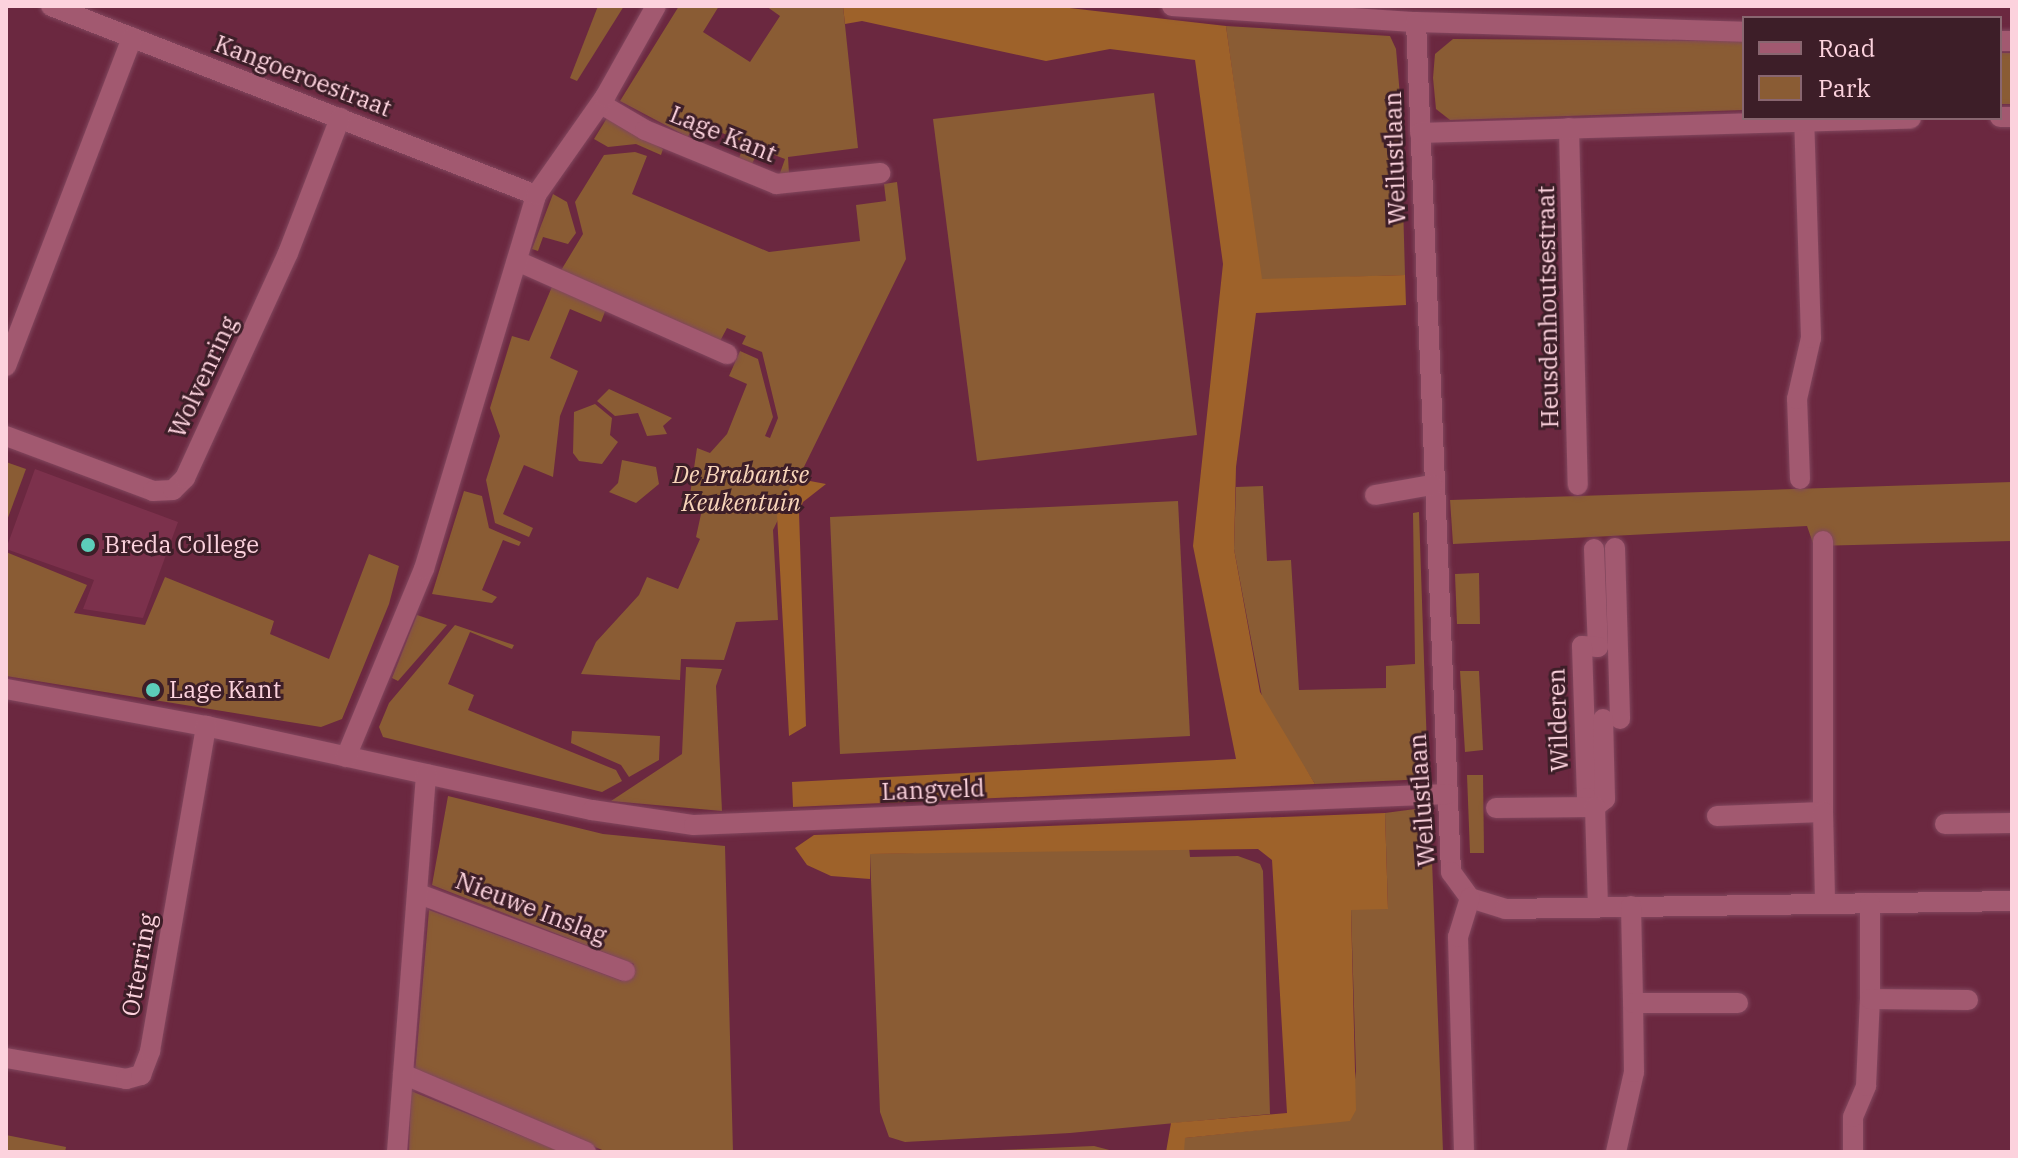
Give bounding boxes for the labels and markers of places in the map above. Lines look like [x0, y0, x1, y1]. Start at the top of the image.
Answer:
place label: Breda College [104, 531, 259, 559]
marker: Breda College [79, 536, 97, 554]
place label: Lage Kant [169, 676, 281, 704]
marker: Lage Kant [144, 681, 162, 699]

